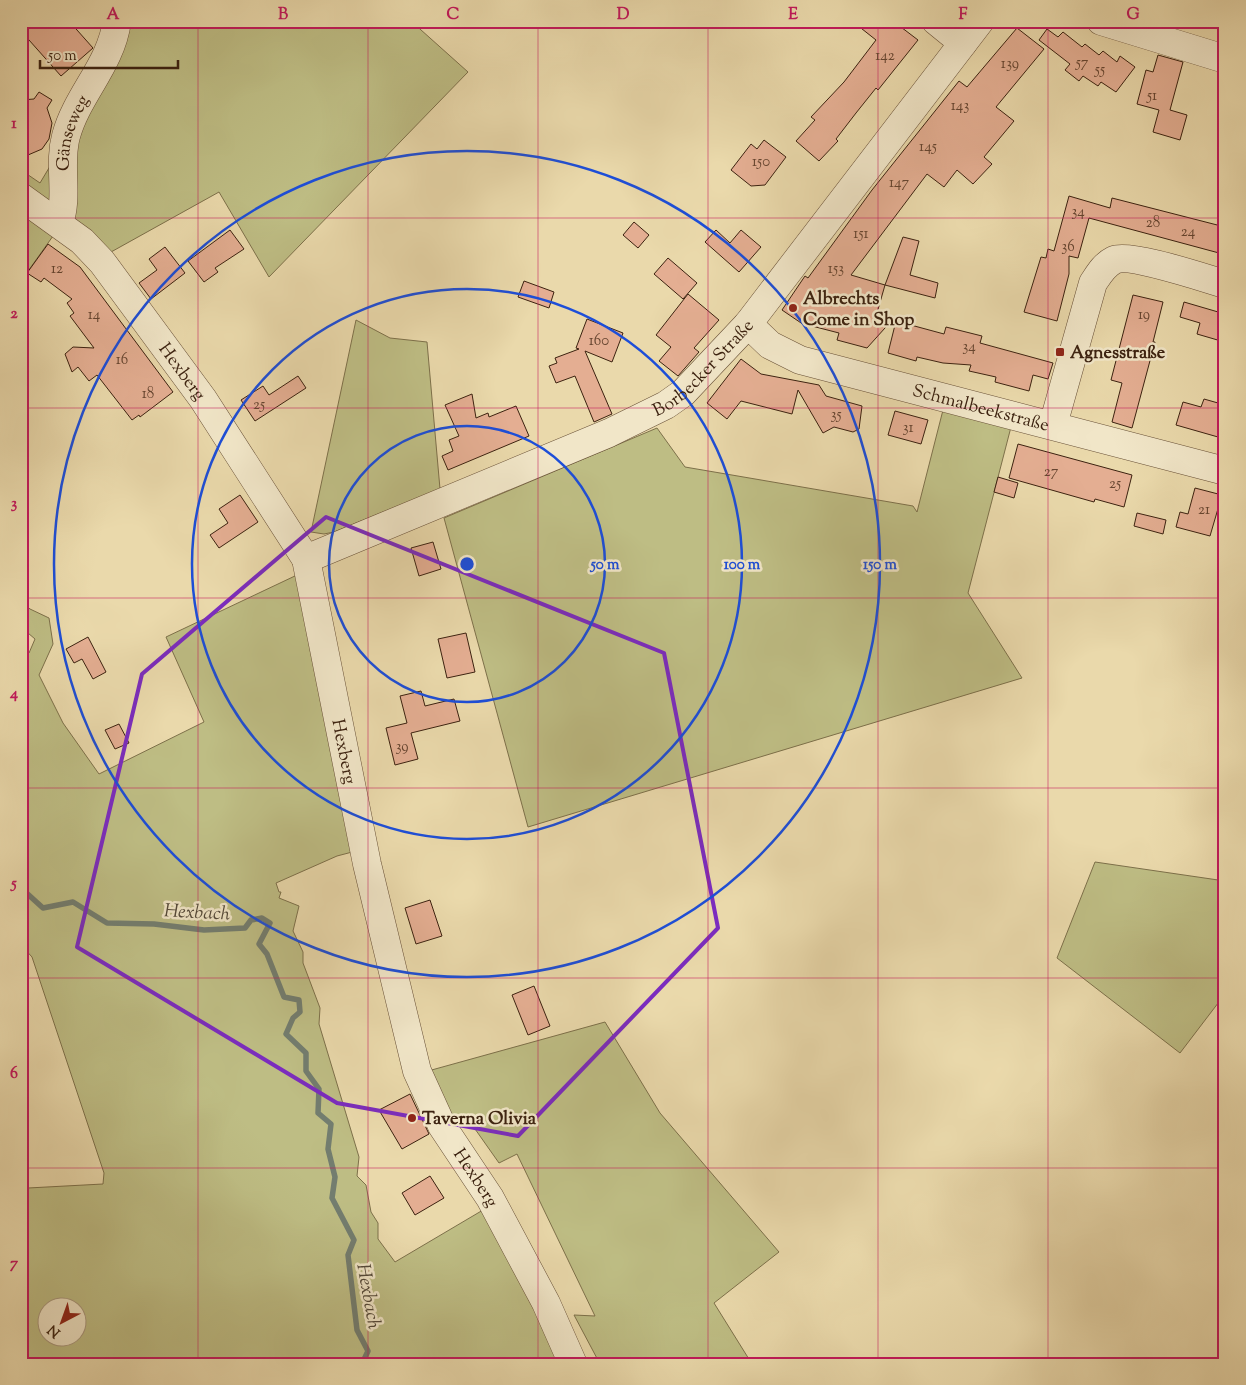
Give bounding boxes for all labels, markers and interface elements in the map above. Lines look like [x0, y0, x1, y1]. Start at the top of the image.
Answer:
text: A [107, 4, 120, 27]
text: B [278, 4, 288, 27]
text: C [447, 4, 460, 27]
text: D [617, 4, 630, 27]
text: E [788, 4, 798, 27]
text: F [959, 4, 968, 27]
text: G [1126, 4, 1140, 27]
scale bar [40, 38, 178, 70]
text: 50 m [47, 46, 77, 67]
house number: 142 [875, 46, 895, 67]
house number: 57 [1075, 53, 1089, 74]
house number: 139 [1001, 54, 1019, 75]
house number: 55 [1094, 60, 1105, 81]
house number: 51 [1146, 86, 1157, 107]
street label: Gänseweg [52, 91, 97, 171]
house number: 143 [951, 96, 969, 117]
text: 1 [11, 113, 17, 136]
house number: 145 [919, 137, 937, 158]
house number: 150 [752, 152, 770, 173]
house number: 147 [889, 173, 910, 194]
house number: 34 [1071, 202, 1085, 223]
house number: 28 [1146, 213, 1160, 234]
house number: 24 [1181, 222, 1196, 243]
house number: 151 [853, 224, 869, 245]
house number: 36 [1061, 237, 1075, 258]
house number: 12 [51, 259, 63, 280]
house number: 153 [828, 259, 844, 280]
place label: Albrechts Come in Shop [803, 287, 914, 334]
marker: Albrechts Come in Shop [787, 302, 799, 314]
text: 2 [10, 303, 18, 326]
house number: 14 [88, 305, 101, 326]
house number: 19 [1138, 305, 1150, 326]
street label: Borbecker Straße [649, 314, 761, 425]
house number: 160 [589, 331, 609, 352]
house number: 34 [962, 337, 976, 358]
street label: Hexberg [151, 338, 211, 407]
place label: Agnesstraße [1070, 341, 1166, 367]
marker: Agnesstraße [1054, 346, 1066, 358]
house number: 16 [116, 350, 128, 371]
street label: Schmalbeekstraße [909, 379, 1052, 440]
house number: 18 [142, 384, 154, 405]
house number: 25 [253, 395, 265, 416]
house number: 35 [830, 405, 842, 426]
house number: 31 [902, 418, 914, 439]
house number: 27 [1044, 462, 1059, 483]
house number: 25 [1109, 474, 1121, 495]
text: 3 [11, 493, 18, 516]
house number: 21 [1198, 500, 1210, 521]
centre of rings [458, 555, 476, 573]
text: 50 m [590, 555, 620, 576]
text: 100 m [724, 555, 761, 576]
text: 150 m [863, 555, 897, 576]
text: 4 [9, 683, 18, 706]
street label: Hexberg [323, 717, 362, 787]
house number: 39 [395, 737, 409, 758]
text: 5 [9, 873, 17, 896]
water label: Hexbach [163, 898, 231, 929]
text: 6 [10, 1063, 18, 1086]
place label: Taverna Olivia [422, 1107, 537, 1133]
marker: Taverna Olivia [406, 1112, 418, 1124]
street label: Hexberg [446, 1144, 504, 1213]
text: 7 [10, 1253, 19, 1276]
water label: Hexbach [349, 1262, 387, 1332]
north arrow [38, 1298, 88, 1348]
text: N [44, 1319, 66, 1342]

